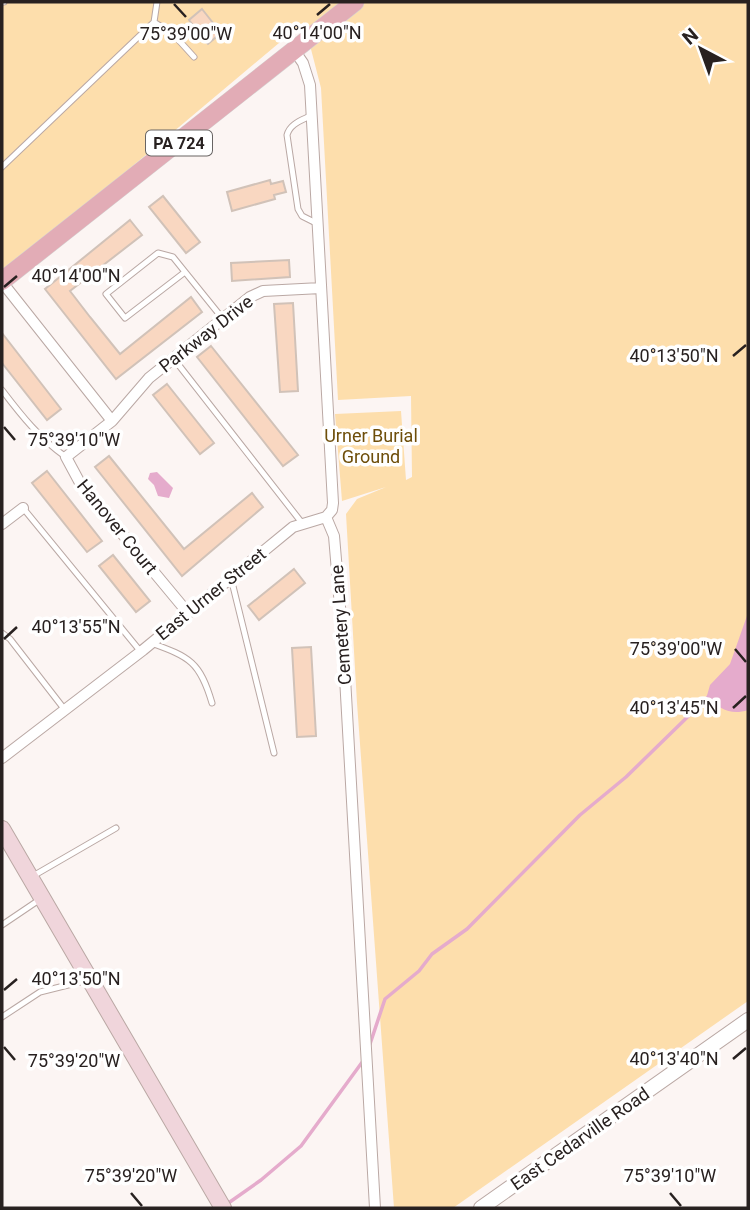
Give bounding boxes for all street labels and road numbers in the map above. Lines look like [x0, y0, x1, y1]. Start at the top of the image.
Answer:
road number: PA 724 [146, 130, 212, 155]
street label: Parkway Drive [155, 291, 257, 377]
street label: Hanover Court [73, 475, 162, 578]
street label: East Urner Street [152, 543, 270, 644]
street label: Cemetery Lane [326, 564, 355, 686]
street label: East Cedarville Road [506, 1083, 653, 1194]

